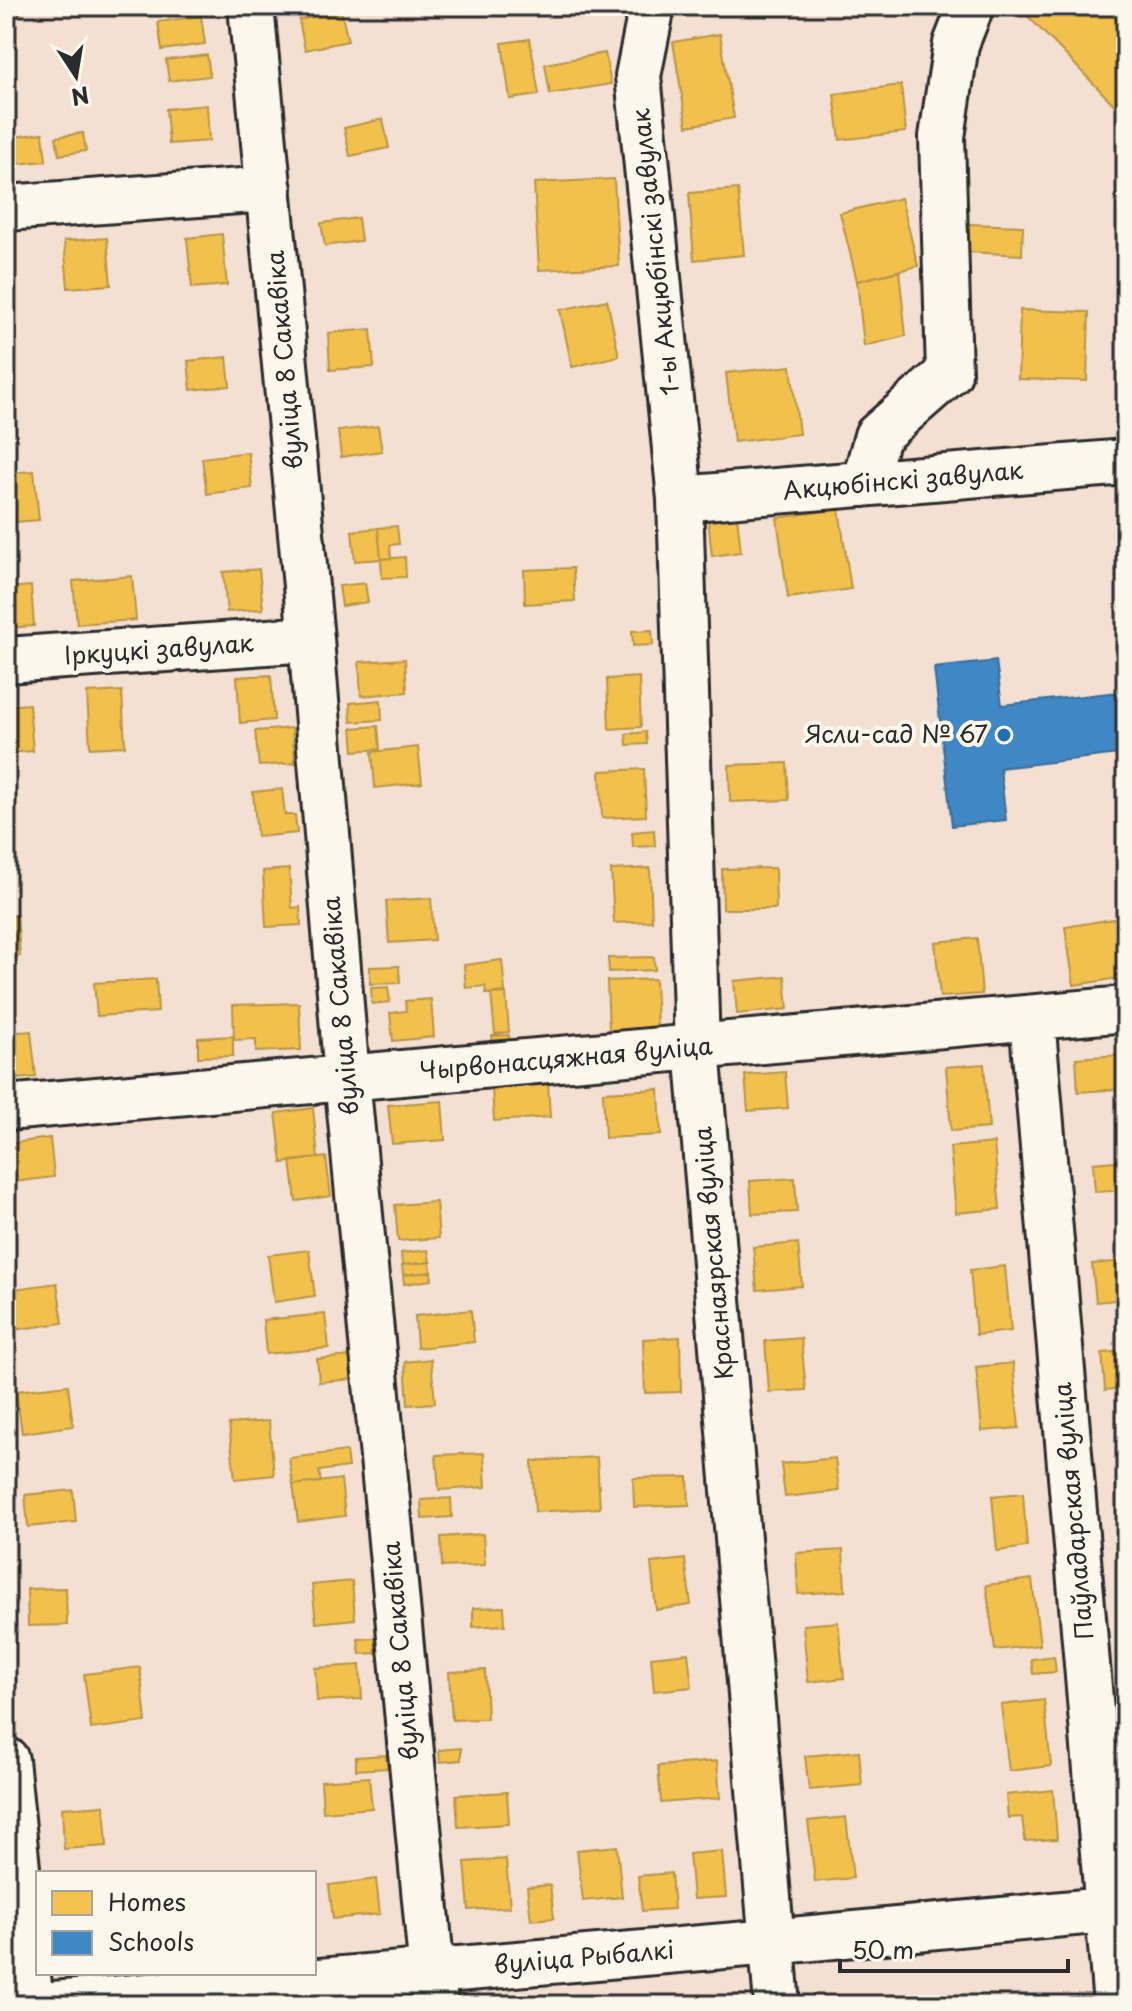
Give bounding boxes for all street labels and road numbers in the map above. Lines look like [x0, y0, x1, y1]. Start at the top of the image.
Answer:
street label: 1-ы Акцюбінскі завулак [621, 106, 687, 397]
street label: вуліца 8 Сакавіка [256, 249, 311, 471]
street label: Акцюбінскі завулак [781, 451, 1025, 507]
street label: Іркуцкі завулак [63, 623, 255, 673]
street label: вуліца 8 Сакавіка [312, 895, 367, 1117]
street label: Чырвонасцяжная вуліца [418, 1026, 714, 1088]
street label: Краснаярская вуліца [683, 1125, 741, 1381]
street label: Паўладарская вуліца [1043, 1381, 1101, 1641]
street label: вуліца 8 Сакавіка [372, 1540, 427, 1762]
street label: вуліца Рыбалкі [492, 1930, 675, 1982]

